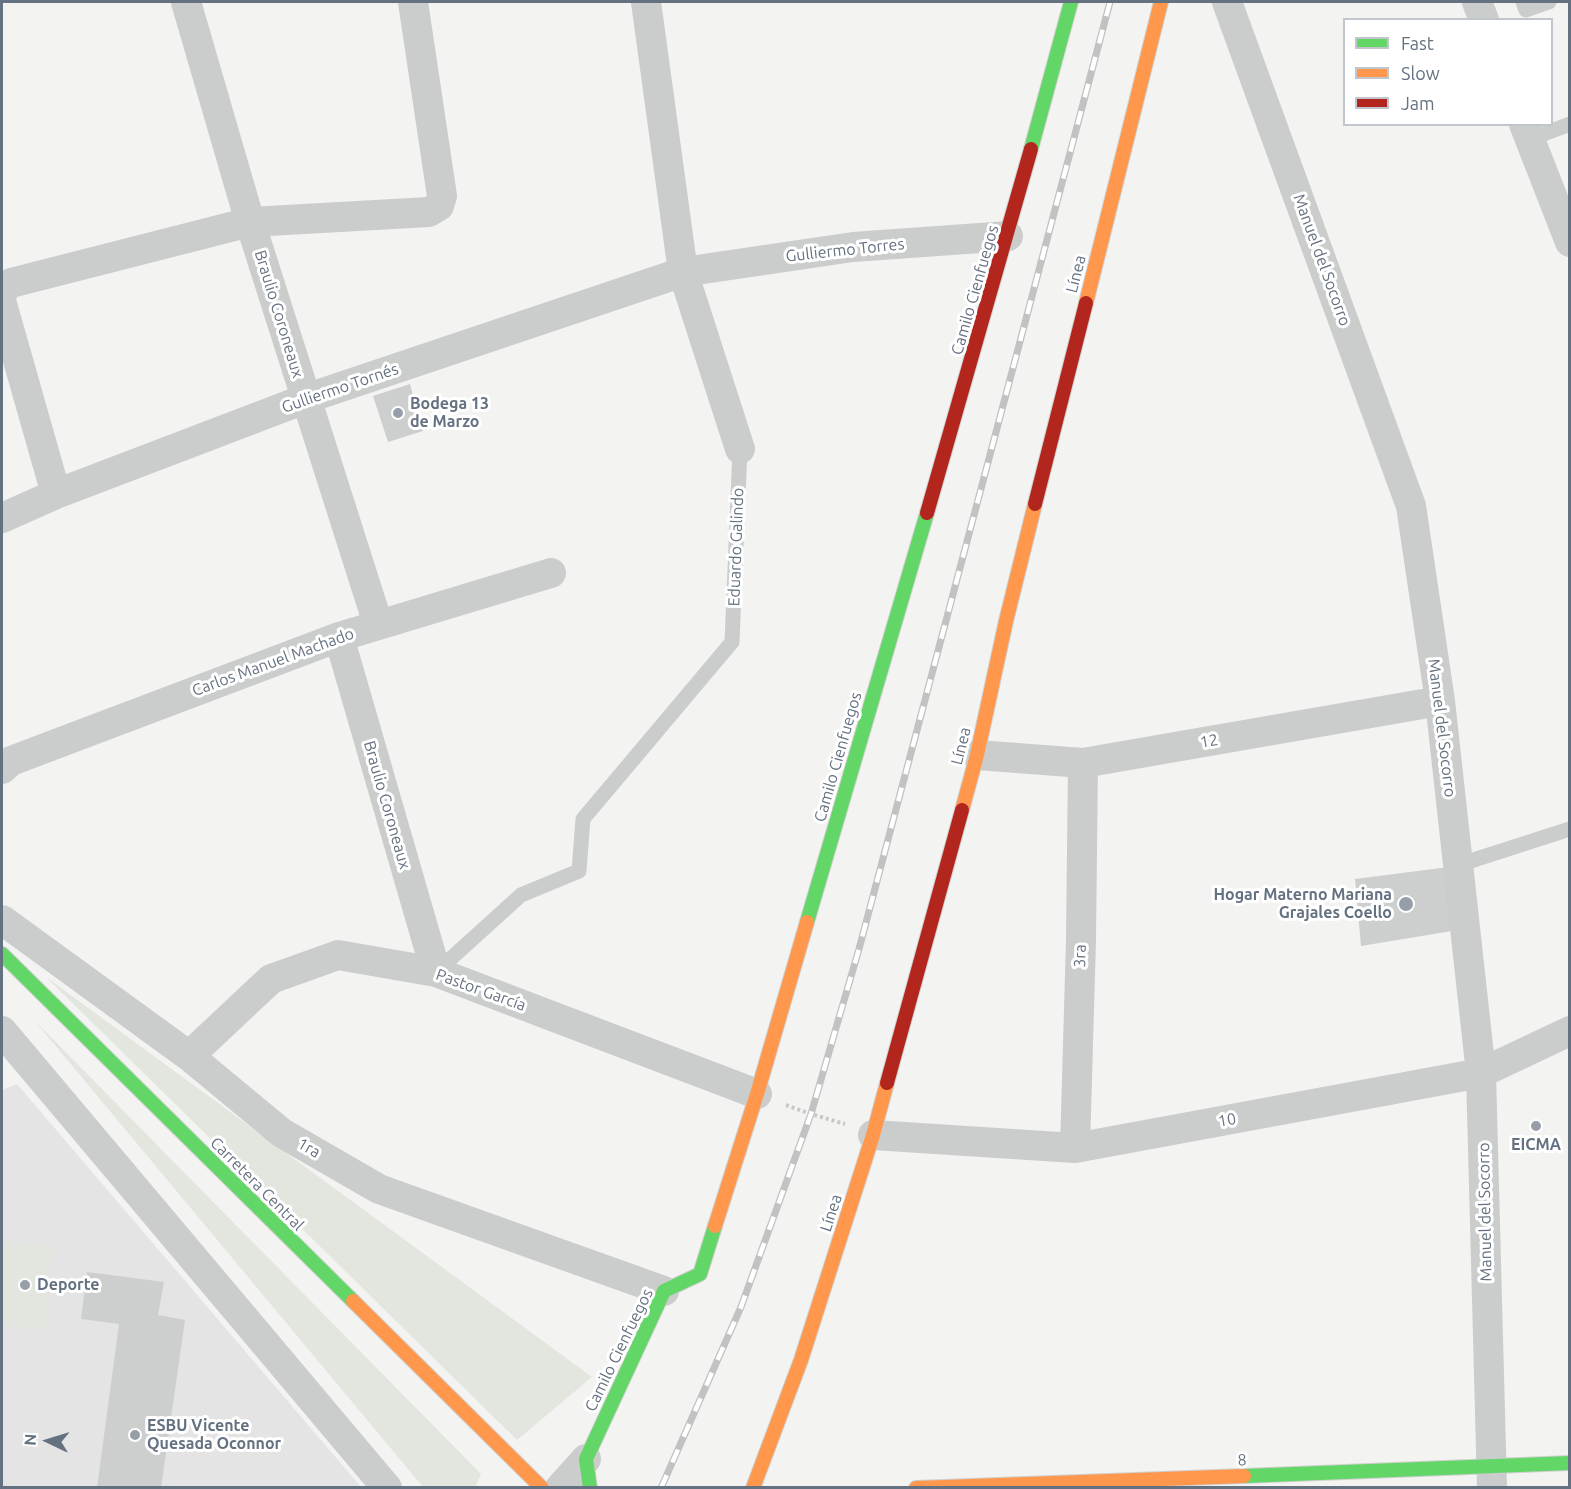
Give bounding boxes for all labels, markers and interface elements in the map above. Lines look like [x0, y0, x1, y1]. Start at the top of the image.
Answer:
legend [1343, 18, 1553, 126]
text: Fast [1401, 33, 1434, 53]
text: Slow [1401, 63, 1440, 83]
text: Jam [1401, 93, 1435, 113]
street label: Manuel del Socorro [1289, 191, 1355, 329]
street label: Camilo Cienfuegos [947, 223, 1003, 357]
street label: Gulliermo Torres [785, 234, 905, 266]
street label: Braulio Coroneaux [250, 248, 308, 380]
street label: Línea [1062, 253, 1090, 295]
street label: Gulliermo Tornés [279, 359, 401, 417]
place label: Bodega 13 de Marzo [410, 394, 489, 432]
marker: Bodega 13 de Marzo [391, 406, 405, 420]
street label: Eduardo Galindo [724, 487, 748, 607]
street label: Carlos Manuel Machado [189, 624, 357, 700]
street label: Manuel del Socorro [1424, 658, 1460, 798]
street label: Camilo Cienfuegos [810, 690, 866, 824]
street label: Línea [947, 725, 975, 767]
street label: 12 [1198, 730, 1220, 752]
street label: Braulio Coroneaux [359, 739, 415, 871]
place label: Hogar Materno Mariana Grajales Coello [1213, 885, 1392, 923]
marker: Hogar Materno Mariana Grajales Coello [1397, 895, 1415, 913]
street label: 3ra [1070, 944, 1090, 968]
street label: Pastor García [433, 965, 529, 1015]
street label: 10 [1216, 1109, 1238, 1131]
marker: EICMA [1529, 1119, 1543, 1133]
street label: Carretera Central [206, 1133, 308, 1235]
street label: 1ra [294, 1134, 324, 1162]
place label: EICMA [1511, 1135, 1561, 1155]
street label: Manuel del Socorro [1474, 1142, 1496, 1282]
street label: Línea [816, 1192, 846, 1234]
place label: Deporte [37, 1275, 100, 1295]
marker: Deporte [18, 1278, 32, 1292]
street label: Camilo Cienfuegos [581, 1285, 657, 1415]
north arrow [18, 1411, 78, 1471]
place label: ESBU Vicente Quesada Oconnor [147, 1416, 281, 1454]
marker: ESBU Vicente Quesada Oconnor [128, 1428, 142, 1442]
text: N [21, 1433, 39, 1446]
street label: 8 [1237, 1450, 1247, 1470]

